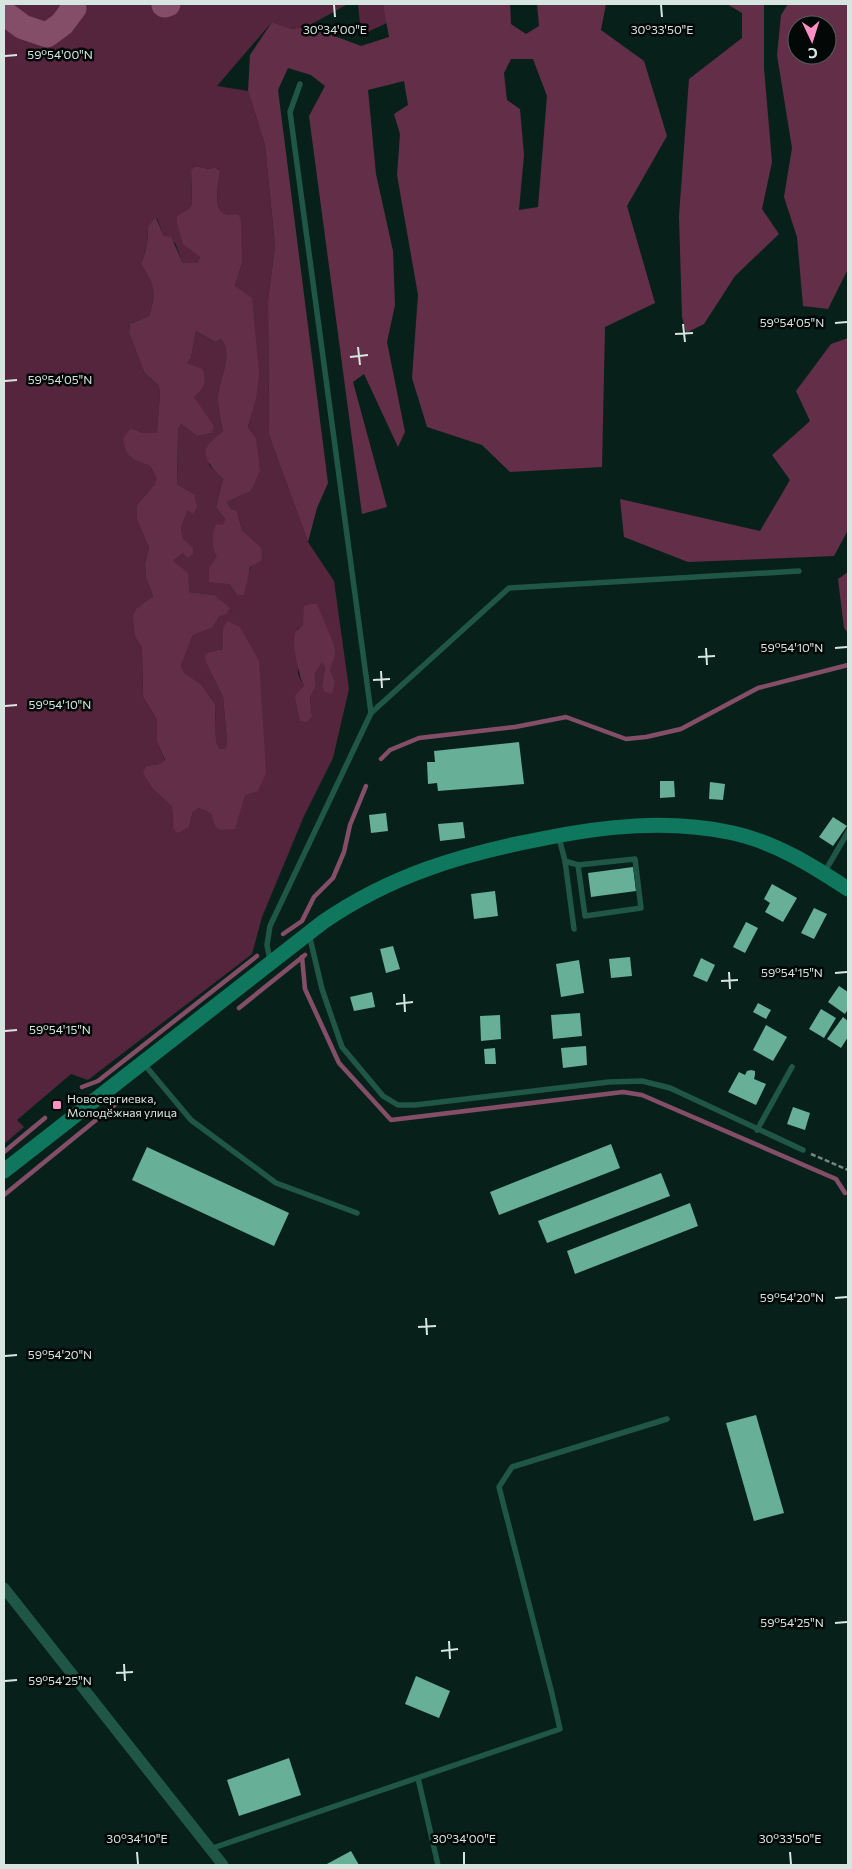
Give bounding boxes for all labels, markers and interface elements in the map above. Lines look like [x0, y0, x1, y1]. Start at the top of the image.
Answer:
north arrow [787, 15, 837, 65]
text: 30°34'00"E [303, 22, 367, 36]
text: 30°33'50"E [631, 22, 693, 36]
text: С [808, 45, 818, 62]
text: 59°54'00"N [27, 47, 93, 61]
text: 59°54'05"N [760, 315, 824, 329]
text: 59°54'05"N [28, 372, 92, 386]
text: 59°54'10"N [761, 640, 823, 654]
text: 59°54'10"N [29, 697, 91, 711]
text: 59°54'15"N [761, 965, 823, 979]
text: 59°54'15"N [29, 1022, 91, 1036]
place label: Новосергиевка, Молодёжная улица [67, 1091, 177, 1119]
marker: Новосергиевка, Молодёжная улица [51, 1099, 63, 1111]
text: 59°54'20"N [760, 1290, 824, 1304]
text: 59°54'20"N [28, 1347, 92, 1361]
text: 59°54'25"N [760, 1615, 824, 1629]
text: 59°54'25"N [28, 1673, 92, 1687]
text: 30°34'10"E [106, 1831, 168, 1845]
text: 30°34'00"E [432, 1831, 496, 1845]
text: 30°33'50"E [759, 1831, 821, 1845]

